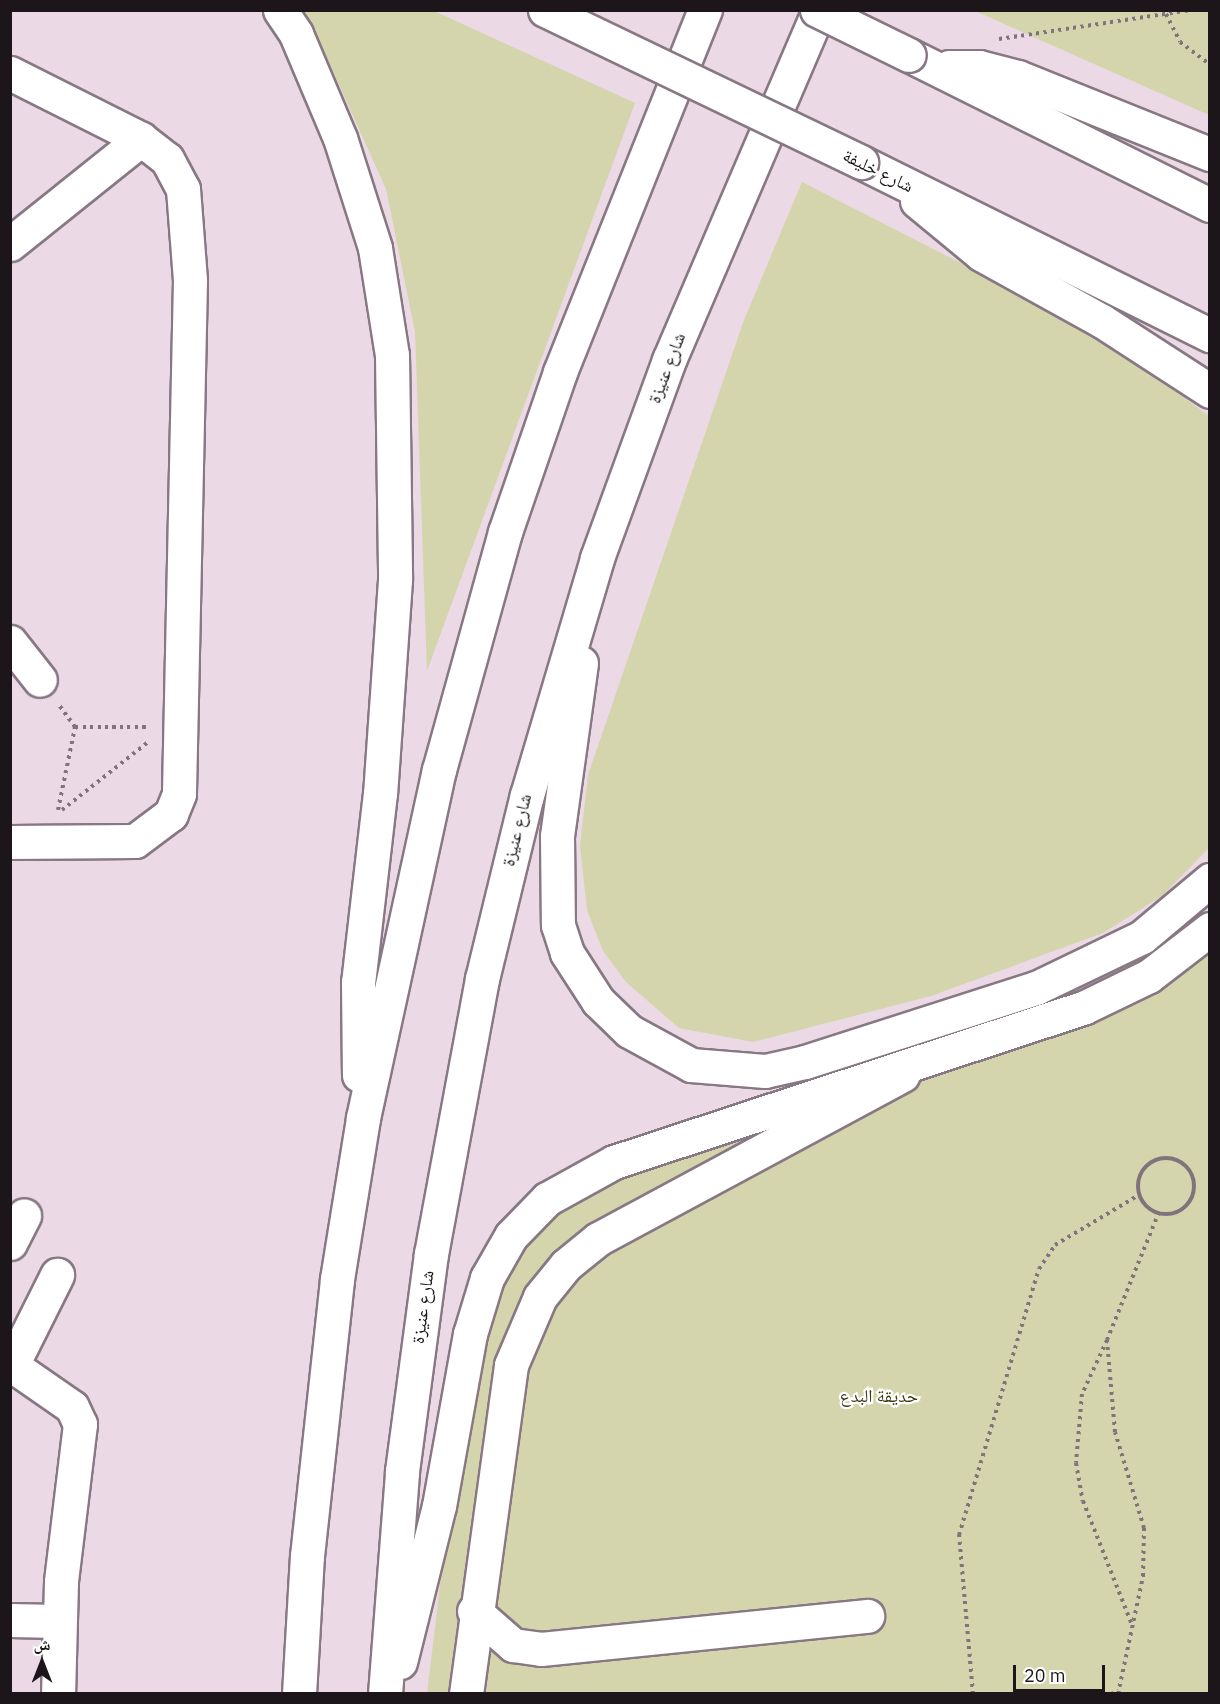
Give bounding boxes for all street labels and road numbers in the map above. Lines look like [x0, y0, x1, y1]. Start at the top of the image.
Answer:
street label: شارع خليفة [839, 145, 917, 197]
street label: شارع عنيزة [644, 330, 690, 406]
street label: شارع عنيزة [498, 792, 536, 868]
street label: شارع عنيزة [407, 1269, 439, 1345]

